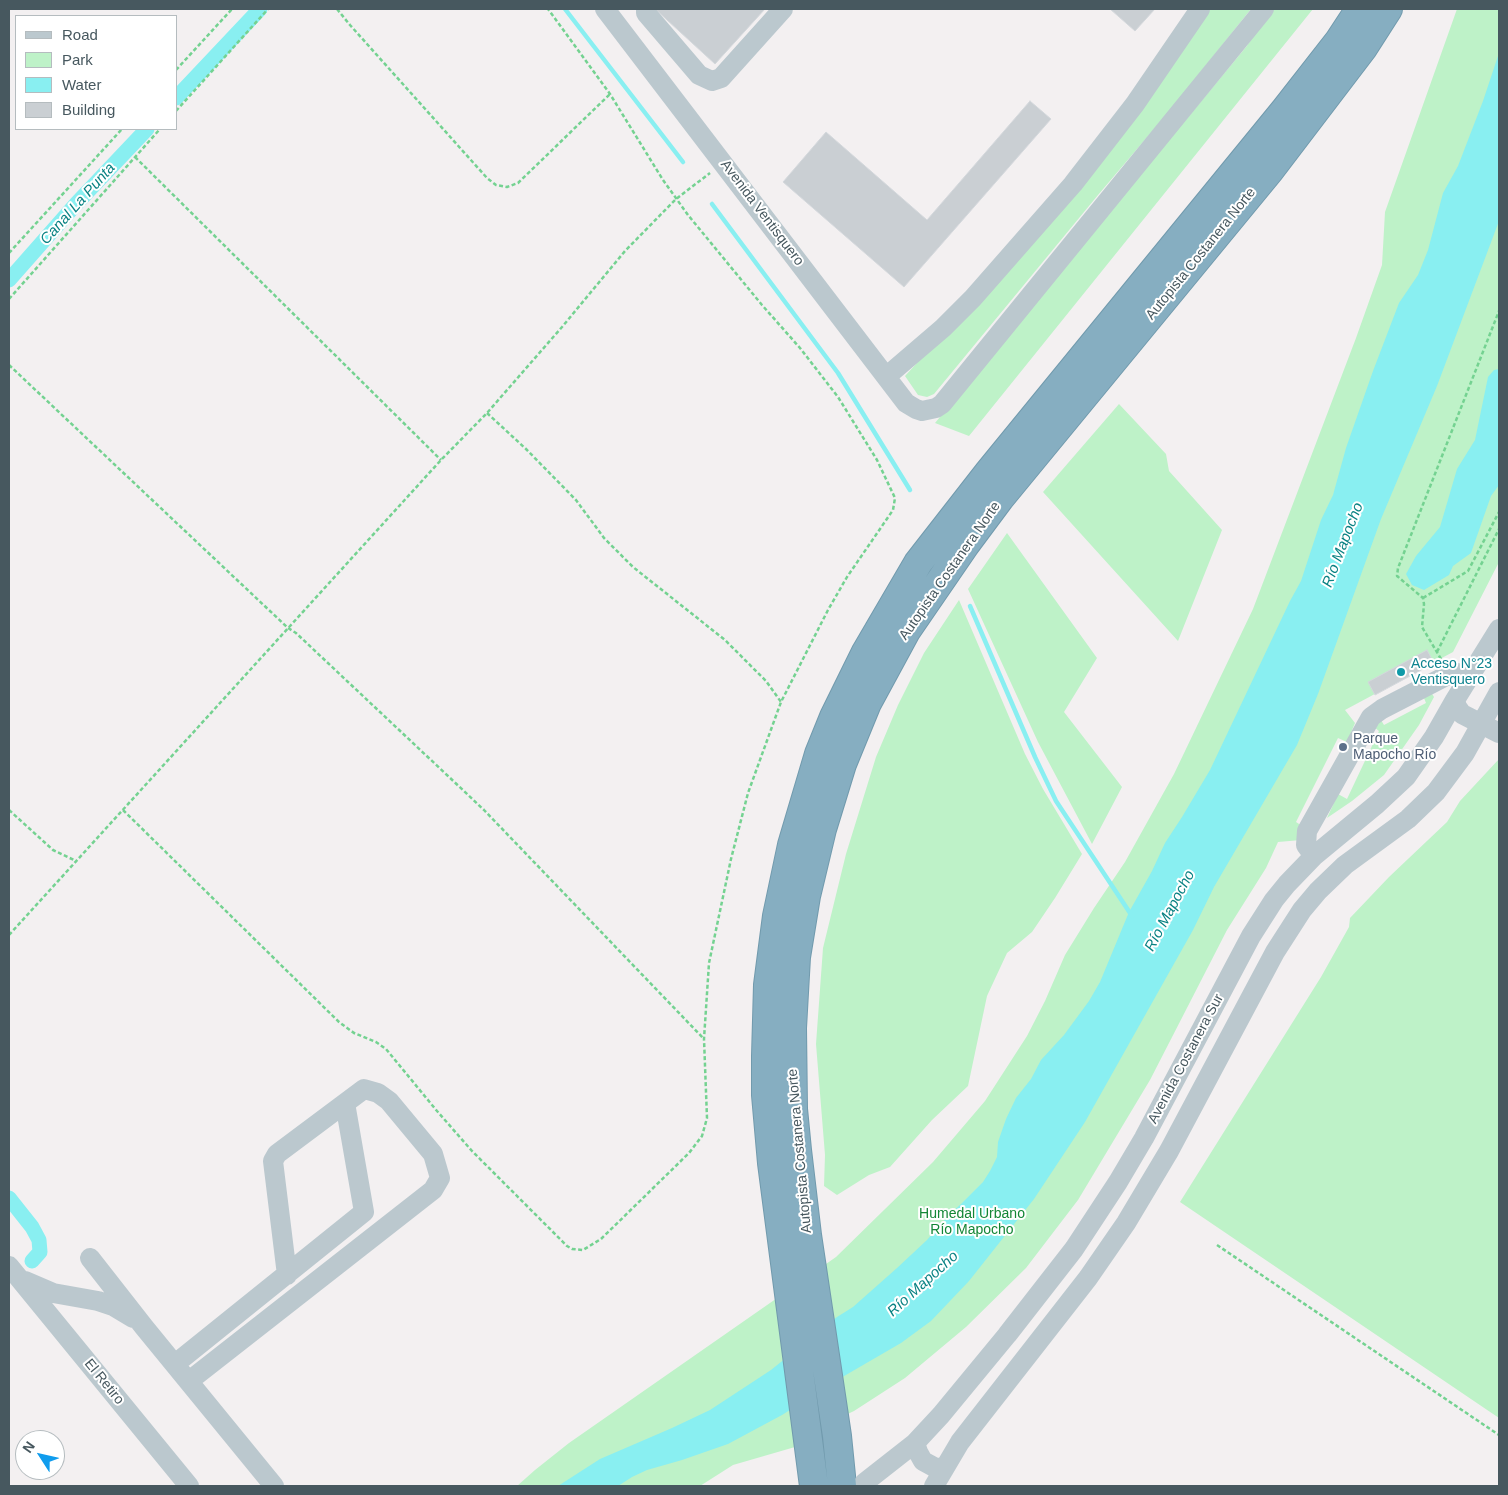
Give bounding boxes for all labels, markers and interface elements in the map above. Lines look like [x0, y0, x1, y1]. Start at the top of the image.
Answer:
legend [15, 15, 178, 130]
text: Road [62, 26, 98, 43]
text: Park [62, 51, 93, 68]
text: Water [62, 76, 101, 93]
text: Building [62, 101, 115, 118]
street label: Avenida Ventisquero [717, 157, 807, 269]
water label: Canal La Punta [37, 160, 119, 248]
street label: Autopista Costanera Norte [1143, 185, 1259, 323]
street label: Autopista Costanera Norte [896, 499, 1004, 643]
water label: Río Mapocho [1319, 500, 1367, 590]
place label: Acceso N°23 Ventisquero [1411, 656, 1492, 689]
marker: Acceso N°23 Ventisquero [1395, 666, 1407, 678]
place label: Parque Mapocho Río [1353, 731, 1436, 764]
marker: Parque Mapocho Río [1337, 741, 1349, 753]
water label: Río Mapocho [1141, 867, 1199, 955]
street label: Avenida Costanera Sur [1145, 991, 1227, 1127]
street label: Autopista Costanera Norte [784, 1068, 816, 1234]
park label: Humedal Urbano Río Mapocho [919, 1206, 1025, 1238]
water label: Río Mapocho [884, 1247, 962, 1321]
street label: El Retiro [81, 1356, 127, 1408]
north arrow [15, 1430, 65, 1480]
text: N [19, 1438, 38, 1456]

